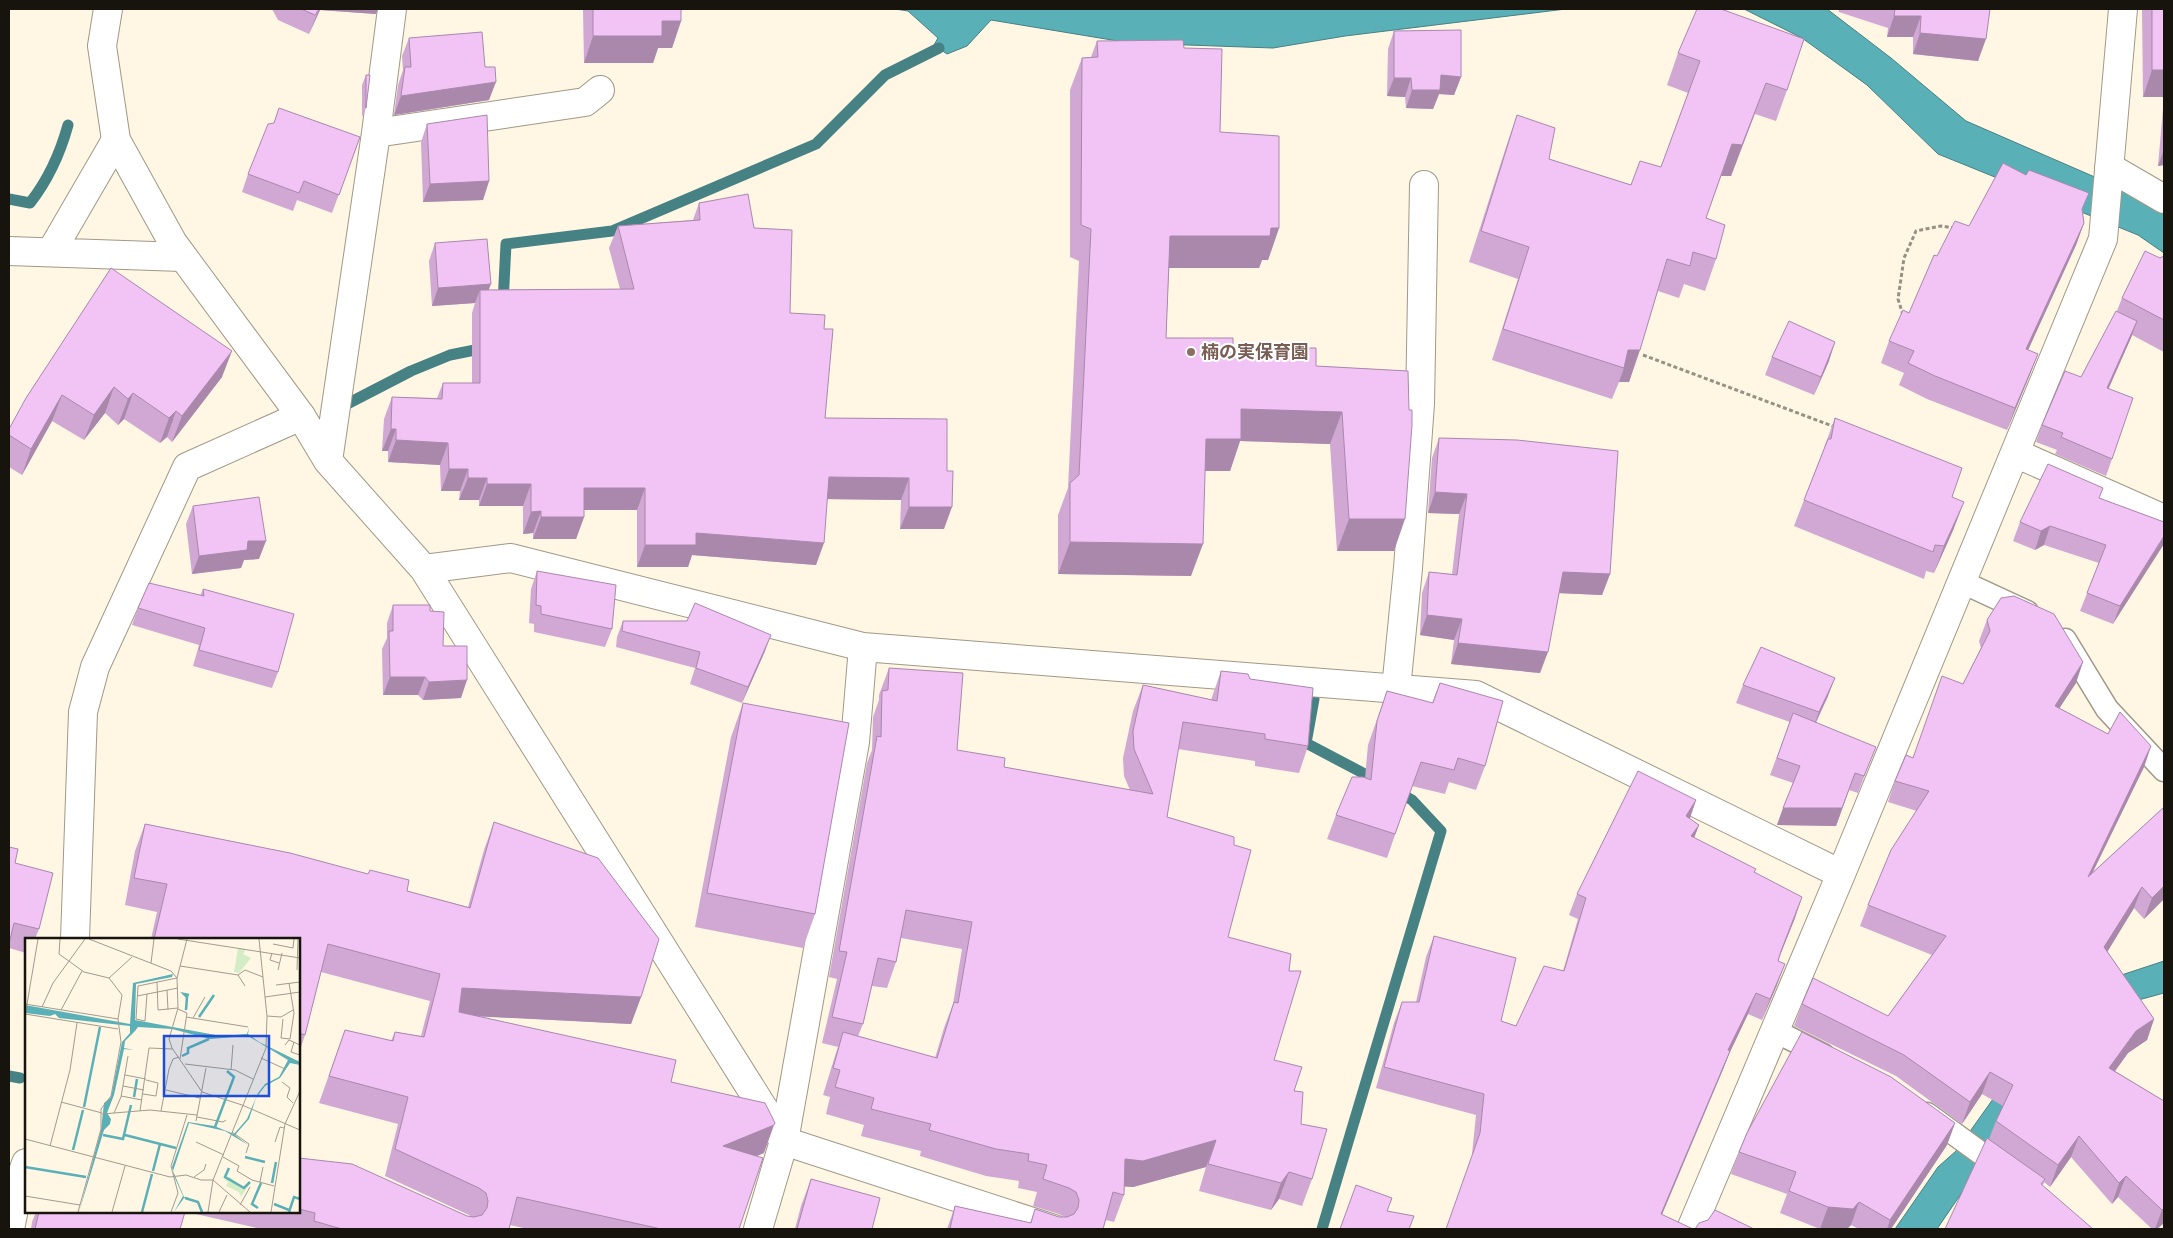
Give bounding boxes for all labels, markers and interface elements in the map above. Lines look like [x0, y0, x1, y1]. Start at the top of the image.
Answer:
place label: 楠の実保育園 [1201, 342, 1309, 362]
marker: 楠の実保育園 [1185, 346, 1197, 358]
inset map [25, 938, 300, 1213]

